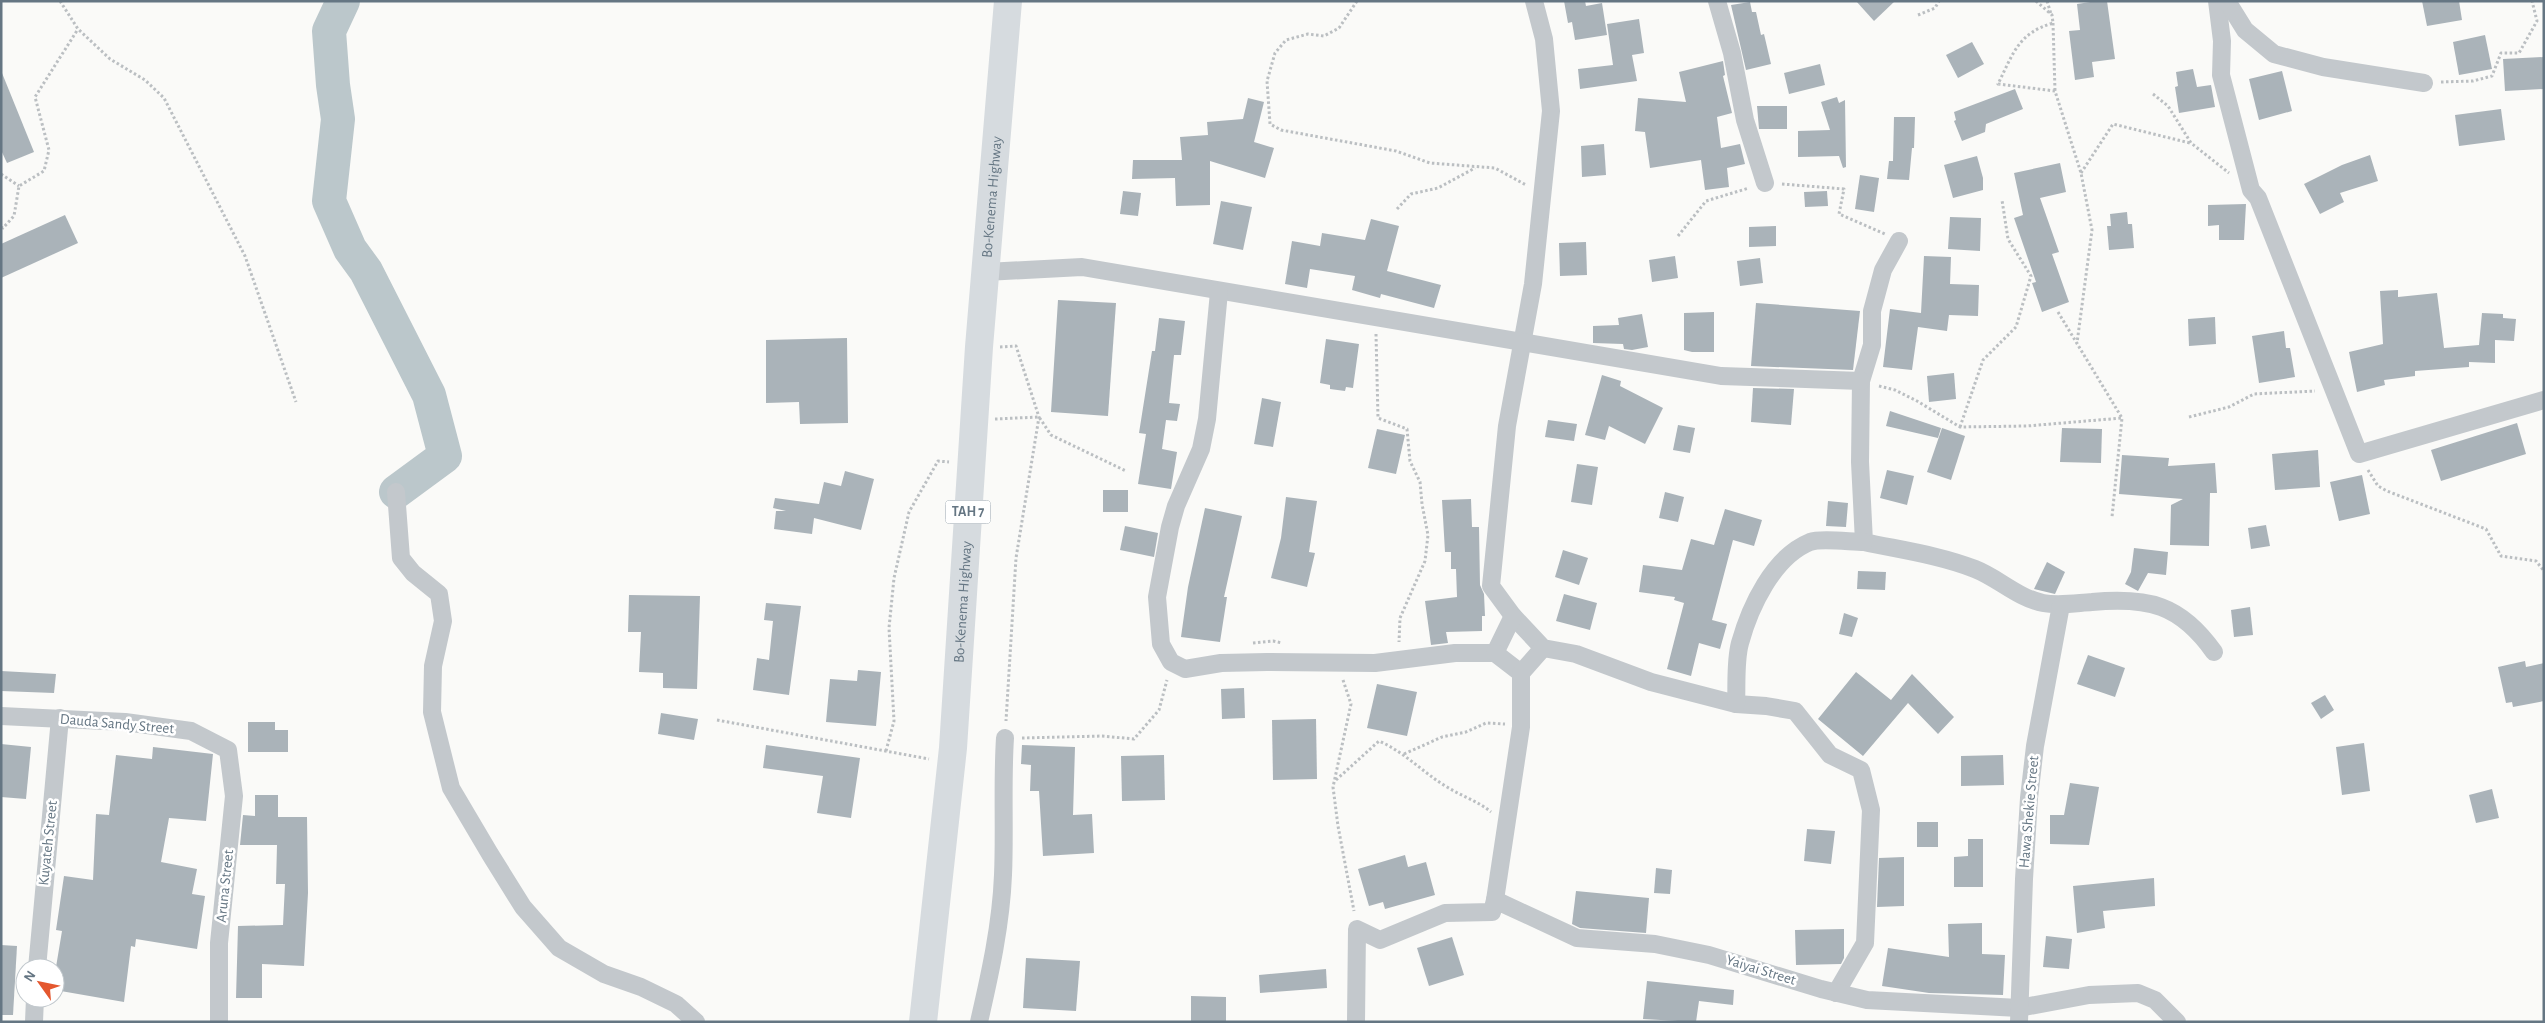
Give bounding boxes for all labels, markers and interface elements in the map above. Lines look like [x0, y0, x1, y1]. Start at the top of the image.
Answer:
street label: Bo-Kenema Highway [979, 135, 1004, 258]
road number: TAH 7 [946, 501, 990, 524]
street label: Bo-Kenema Highway [951, 540, 974, 663]
street label: Dauda Sandy Street [59, 712, 175, 736]
street label: Hawa Shekie Street [2017, 755, 2041, 869]
street label: Kuyateh Street [36, 799, 60, 886]
street label: Aruna Street [214, 849, 236, 923]
street label: Yaiyai Street [1724, 952, 1798, 988]
north arrow [15, 958, 65, 1008]
text: N [21, 969, 38, 984]

